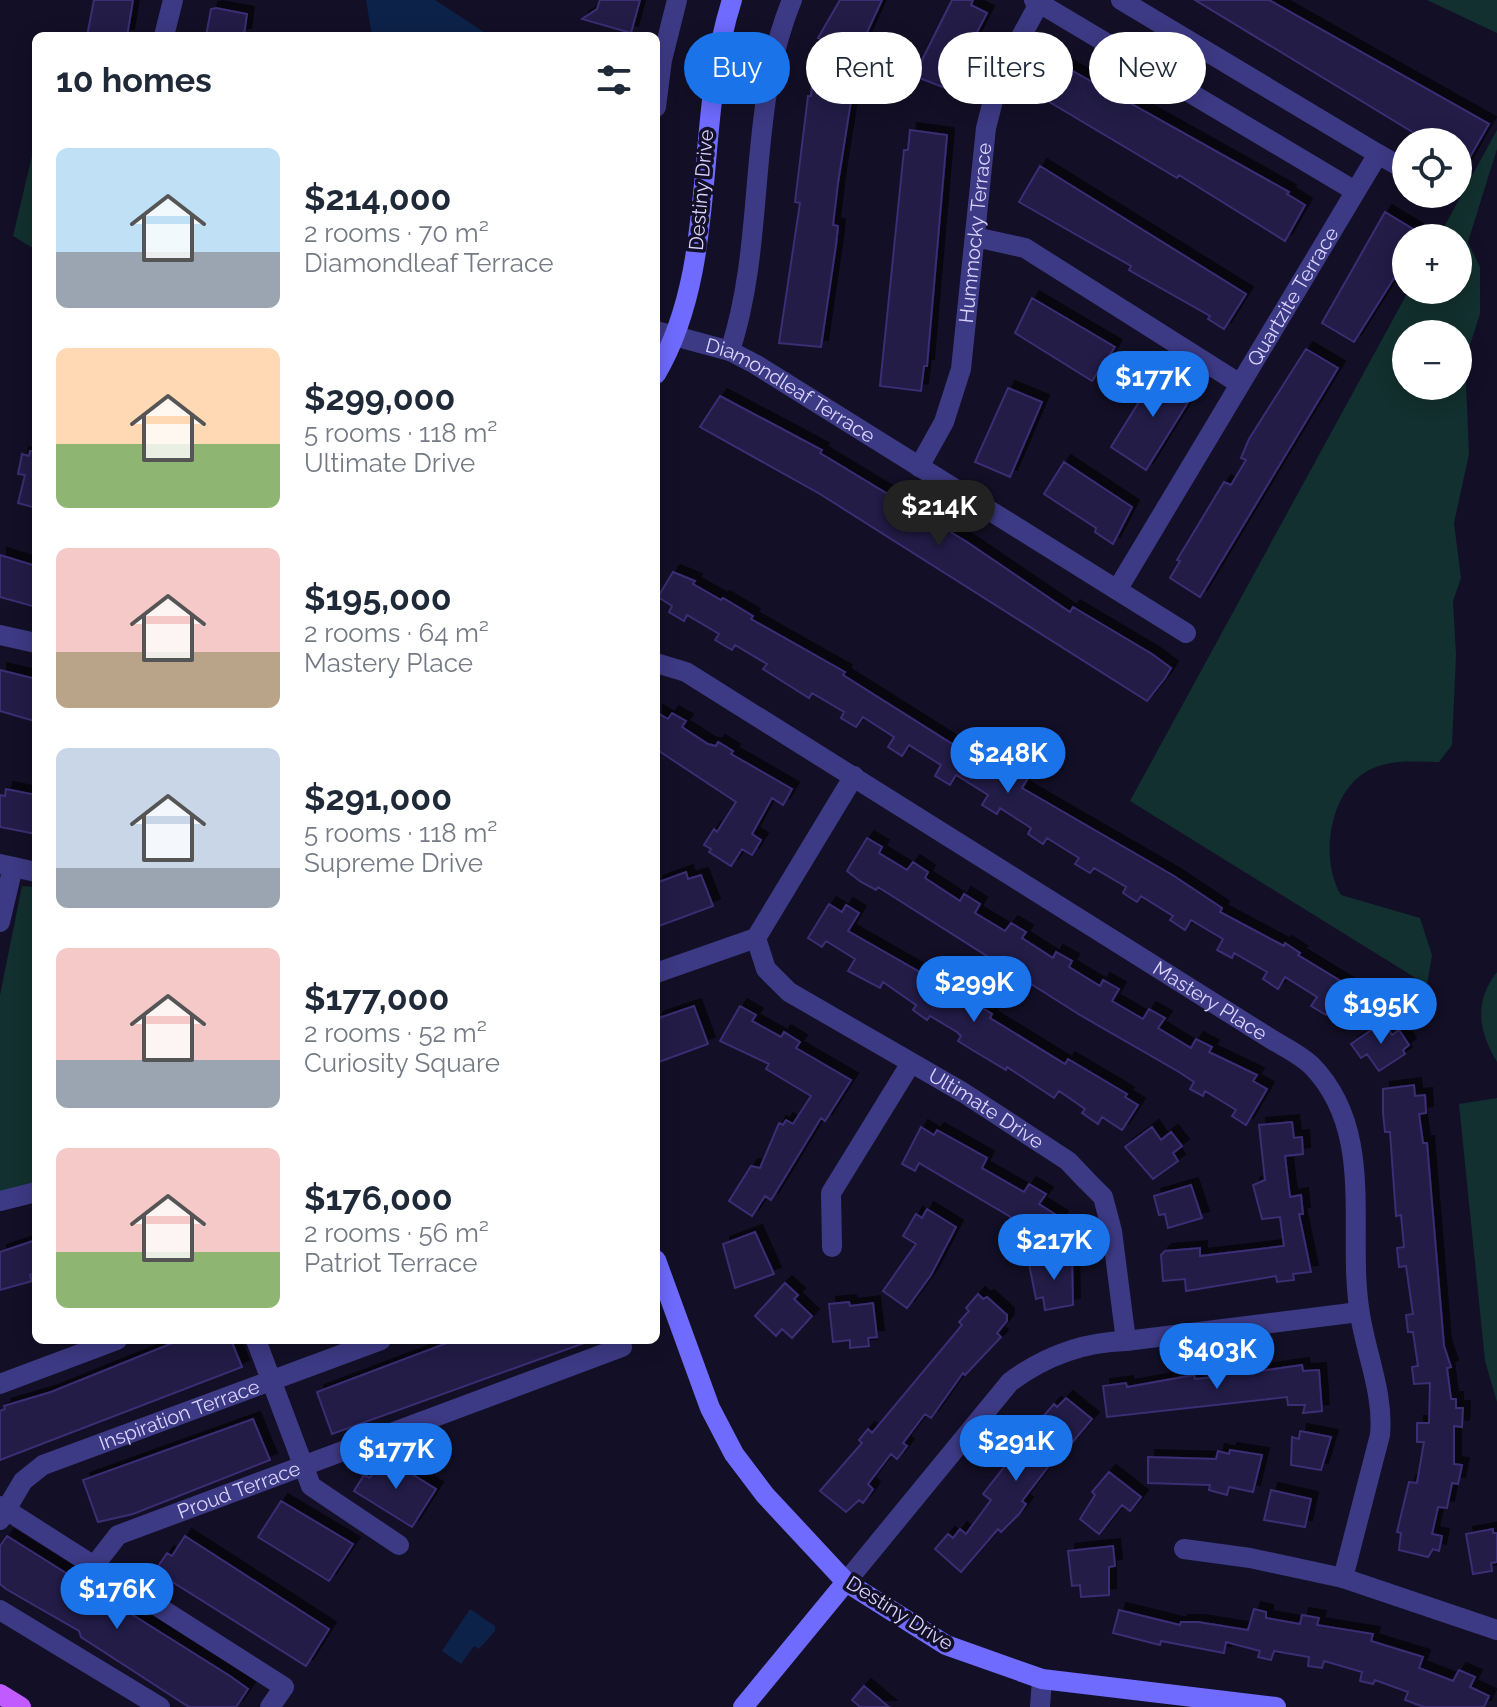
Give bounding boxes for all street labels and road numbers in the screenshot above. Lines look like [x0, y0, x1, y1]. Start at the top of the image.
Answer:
street label: Destiny Drive [684, 128, 718, 251]
street label: Hummocky Terrace [954, 141, 996, 324]
street label: Quartzite Terrace [1242, 222, 1344, 370]
street label: Diamondleaf Terrace [703, 333, 880, 448]
street label: Mastery Place [1149, 956, 1272, 1046]
street label: Ultimate Drive [924, 1063, 1048, 1154]
street label: Inspiration Terrace [96, 1374, 263, 1455]
street label: Proud Terrace [174, 1456, 304, 1524]
street label: Destiny Drive [842, 1571, 958, 1655]

